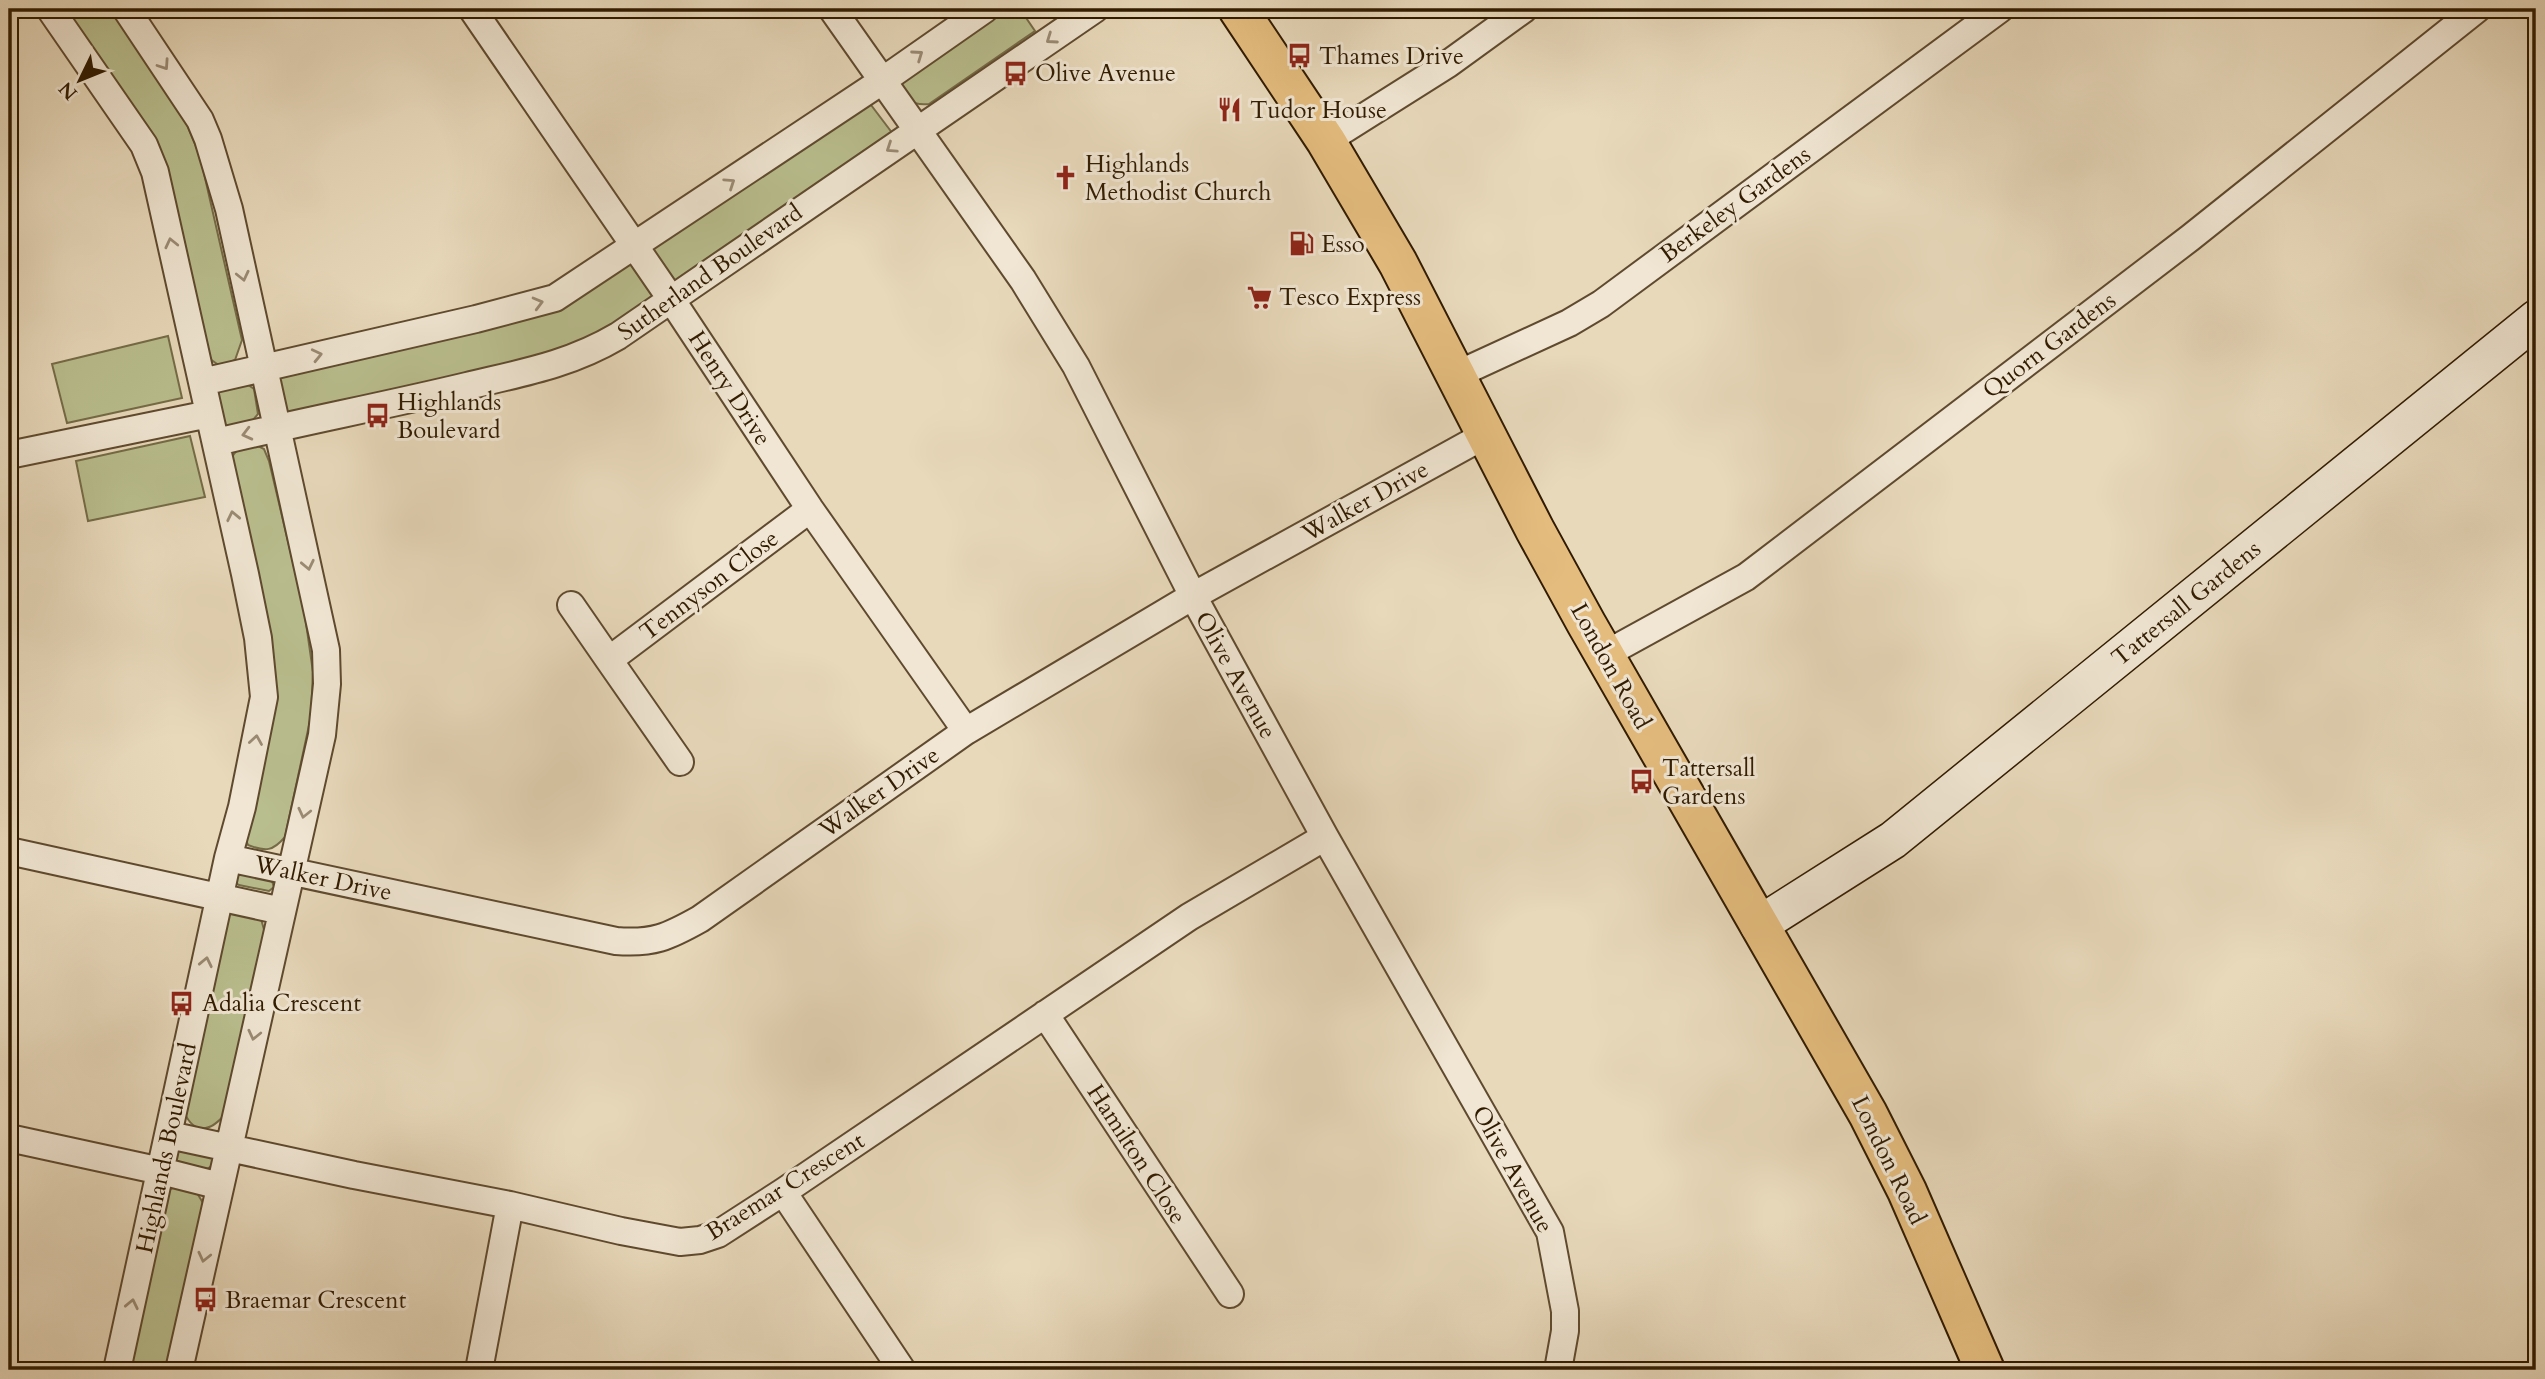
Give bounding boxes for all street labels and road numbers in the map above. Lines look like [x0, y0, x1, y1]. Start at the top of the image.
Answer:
street label: Berkeley Gardens [1653, 138, 1818, 270]
street label: Sutherland Boulevard [611, 196, 809, 349]
street label: Quorn Gardens [1976, 284, 2123, 406]
street label: Henry Drive [680, 325, 779, 452]
street label: Walker Drive [1295, 453, 1434, 550]
street label: Tennyson Close [633, 522, 785, 648]
street label: Tattersall Gardens [2105, 533, 2268, 674]
street label: London Road [1562, 597, 1659, 736]
street label: Olive Avenue [1187, 606, 1284, 745]
street label: Walker Drive [812, 739, 946, 847]
street label: Walker Drive [250, 848, 395, 909]
street label: Highlands Boulevard [128, 1040, 205, 1256]
street label: Hamilton Close [1079, 1078, 1194, 1231]
street label: London Road [1843, 1090, 1934, 1230]
street label: Olive Avenue [1464, 1100, 1561, 1239]
street label: Braemar Crescent [700, 1124, 871, 1248]

